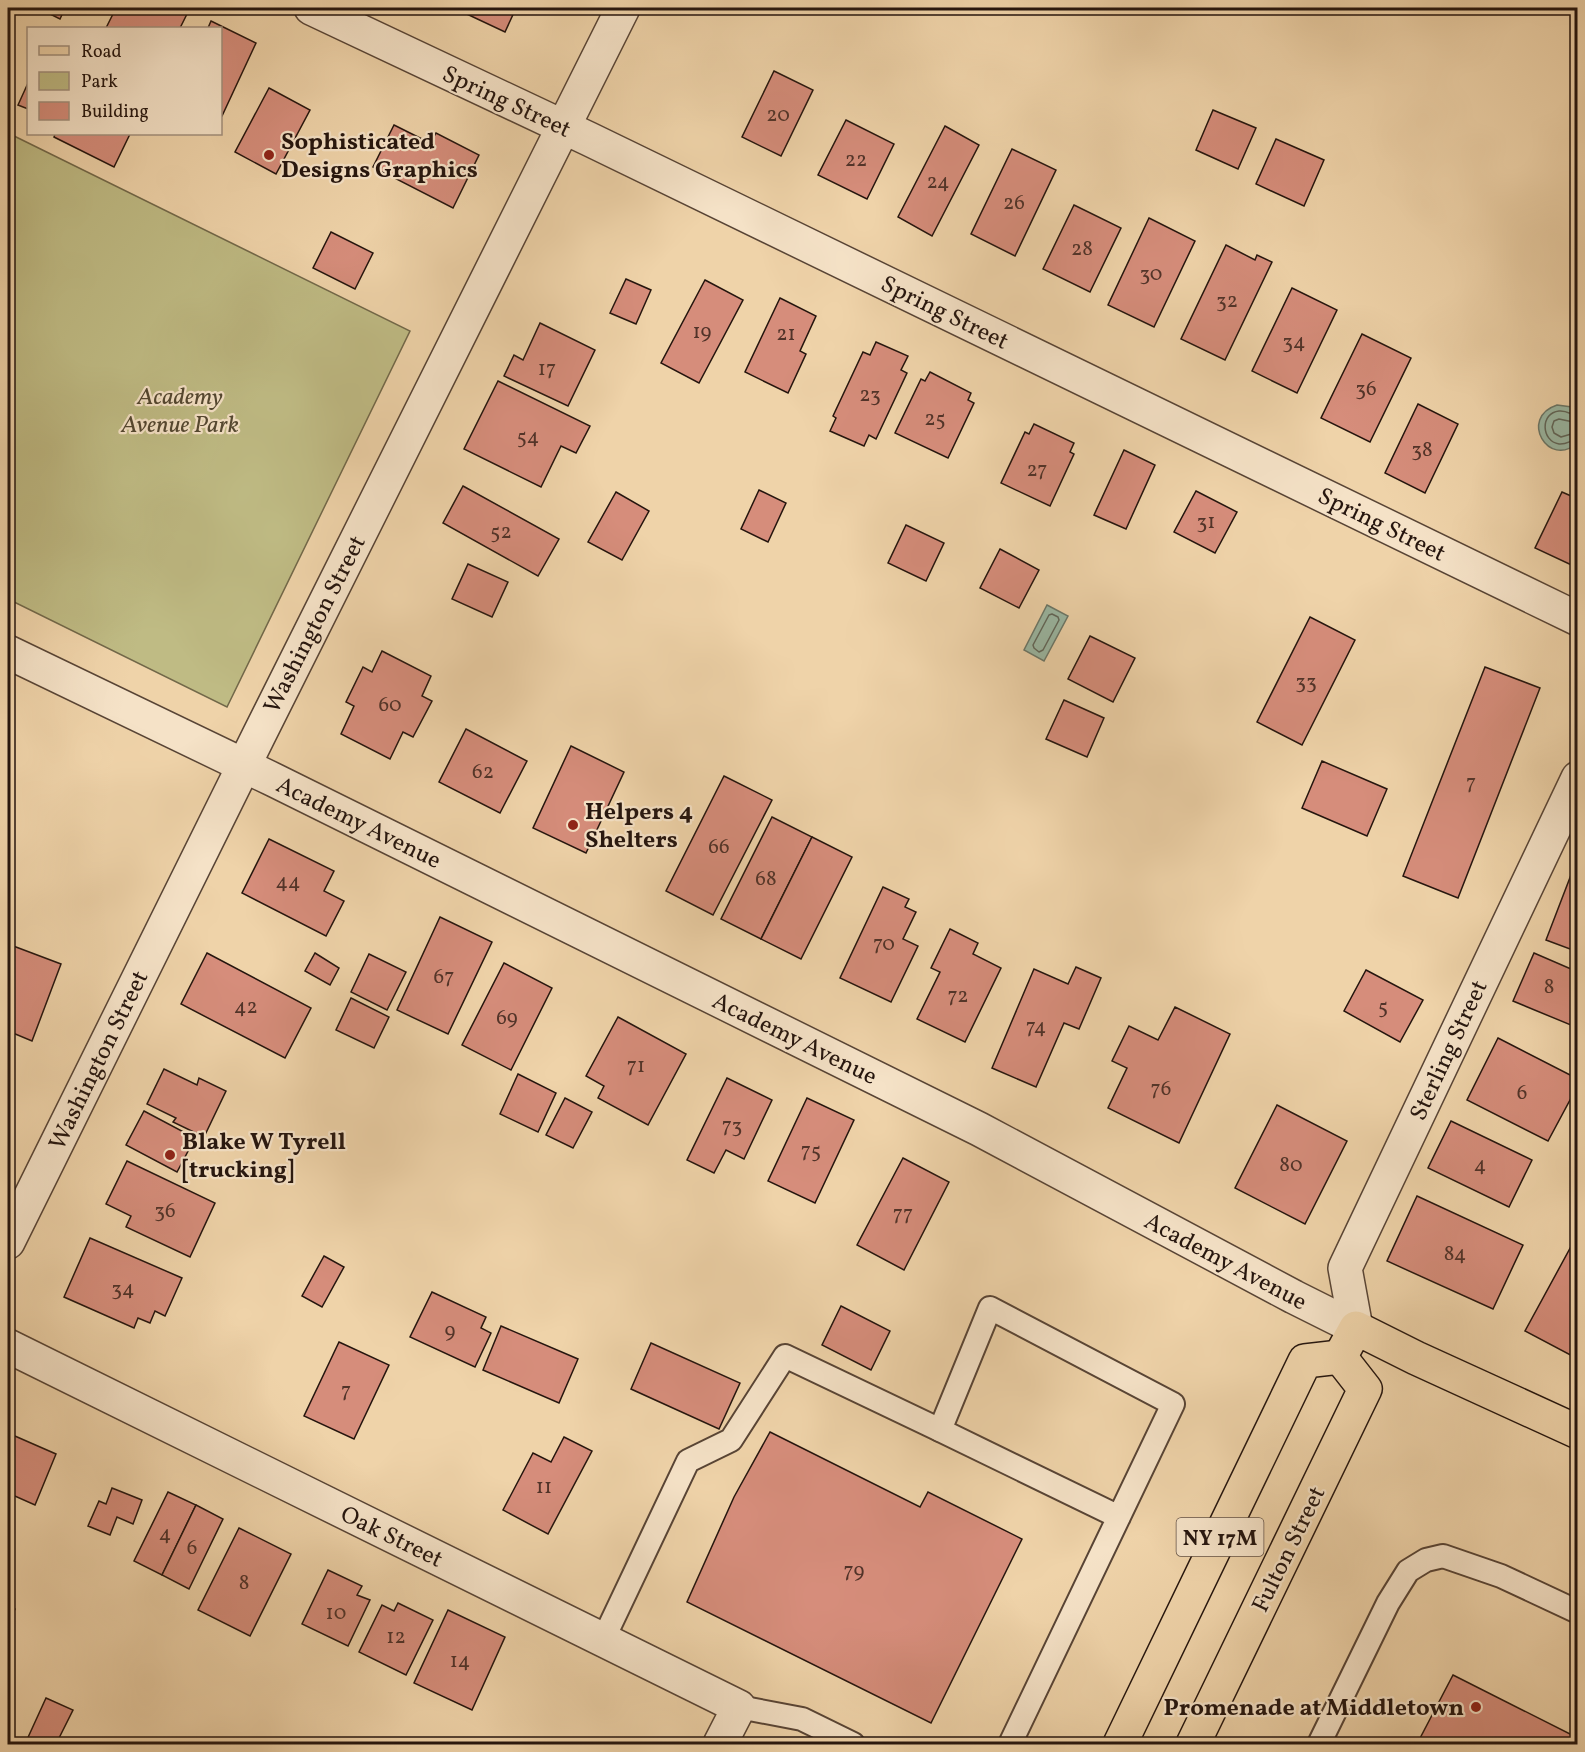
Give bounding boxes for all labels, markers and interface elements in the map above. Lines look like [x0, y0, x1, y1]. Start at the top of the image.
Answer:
legend [27, 27, 222, 135]
text: Road [81, 40, 122, 65]
street label: Spring Street [436, 58, 576, 148]
text: Park [81, 70, 118, 95]
text: Building [81, 100, 149, 125]
house number: 20 [766, 101, 790, 130]
place label: Sophisticated Designs Graphics [281, 126, 478, 188]
house number: 22 [845, 146, 867, 175]
marker: Sophisticated Designs Graphics [262, 148, 276, 162]
house number: 24 [926, 168, 950, 197]
house number: 26 [1003, 189, 1025, 218]
house number: 28 [1071, 235, 1093, 264]
house number: 30 [1140, 260, 1162, 289]
street label: Spring Street [874, 268, 1014, 359]
house number: 32 [1216, 287, 1238, 316]
house number: 19 [692, 318, 712, 347]
house number: 21 [776, 320, 796, 349]
house number: 34 [1282, 328, 1306, 357]
house number: 17 [538, 355, 556, 384]
house number: 36 [1355, 375, 1377, 404]
park label: Academy Avenue Park [120, 381, 239, 443]
house number: 23 [859, 381, 881, 410]
house number: 25 [924, 405, 946, 434]
house number: 54 [517, 423, 539, 452]
house number: 38 [1411, 436, 1433, 465]
house number: 27 [1027, 456, 1047, 485]
street label: Spring Street [1311, 480, 1451, 571]
house number: 31 [1197, 508, 1215, 537]
house number: 52 [490, 518, 512, 547]
street label: Washington Street [256, 530, 375, 720]
house number: 33 [1295, 668, 1317, 697]
house number: 60 [378, 691, 402, 720]
house number: 62 [472, 758, 494, 787]
street label: Academy Avenue [270, 769, 446, 878]
house number: 7 [1466, 769, 1476, 798]
place label: Helpers 4 Shelters [585, 796, 693, 858]
marker: Helpers 4 Shelters [566, 818, 580, 832]
house number: 66 [708, 833, 730, 862]
house number: 68 [755, 865, 777, 894]
house number: 44 [275, 868, 301, 897]
house number: 70 [873, 930, 895, 959]
house number: 67 [434, 963, 454, 992]
street label: Washington Street [42, 965, 158, 1156]
house number: 8 [1544, 973, 1554, 1002]
street label: Sterling Street [1402, 975, 1497, 1127]
house number: 72 [947, 982, 969, 1011]
street label: Academy Avenue [706, 985, 882, 1094]
house number: 42 [234, 993, 258, 1022]
house number: 5 [1378, 993, 1388, 1022]
house number: 69 [496, 1004, 518, 1033]
house number: 74 [1026, 1013, 1046, 1042]
house number: 71 [627, 1052, 645, 1081]
house number: 76 [1151, 1075, 1171, 1104]
house number: 6 [1517, 1079, 1527, 1108]
house number: 73 [722, 1112, 742, 1141]
place label: Blake W Tyrell [trucking] [182, 1126, 346, 1188]
house number: 75 [801, 1137, 821, 1166]
marker: Blake W Tyrell [trucking] [163, 1148, 177, 1162]
house number: 80 [1279, 1151, 1303, 1180]
house number: 4 [1474, 1151, 1486, 1180]
house number: 36 [154, 1197, 176, 1226]
house number: 77 [893, 1200, 913, 1229]
street label: Academy Avenue [1138, 1206, 1312, 1320]
house number: 84 [1444, 1240, 1466, 1269]
house number: 34 [111, 1275, 135, 1304]
house number: 9 [445, 1317, 456, 1346]
house number: 7 [341, 1377, 351, 1406]
house number: 11 [536, 1473, 552, 1502]
street label: Fulton Street [1245, 1481, 1335, 1619]
street label: Oak Street [334, 1498, 448, 1577]
road number: NY 17M [1176, 1518, 1264, 1556]
house number: 4 [159, 1520, 171, 1549]
house number: 6 [187, 1534, 197, 1563]
house number: 79 [844, 1557, 865, 1586]
house number: 8 [239, 1569, 249, 1598]
house number: 10 [326, 1599, 346, 1628]
house number: 12 [386, 1623, 406, 1652]
house number: 14 [450, 1647, 470, 1676]
place label: Promenade at Middletown [1163, 1692, 1464, 1726]
marker: Promenade at Middletown [1469, 1700, 1483, 1714]

